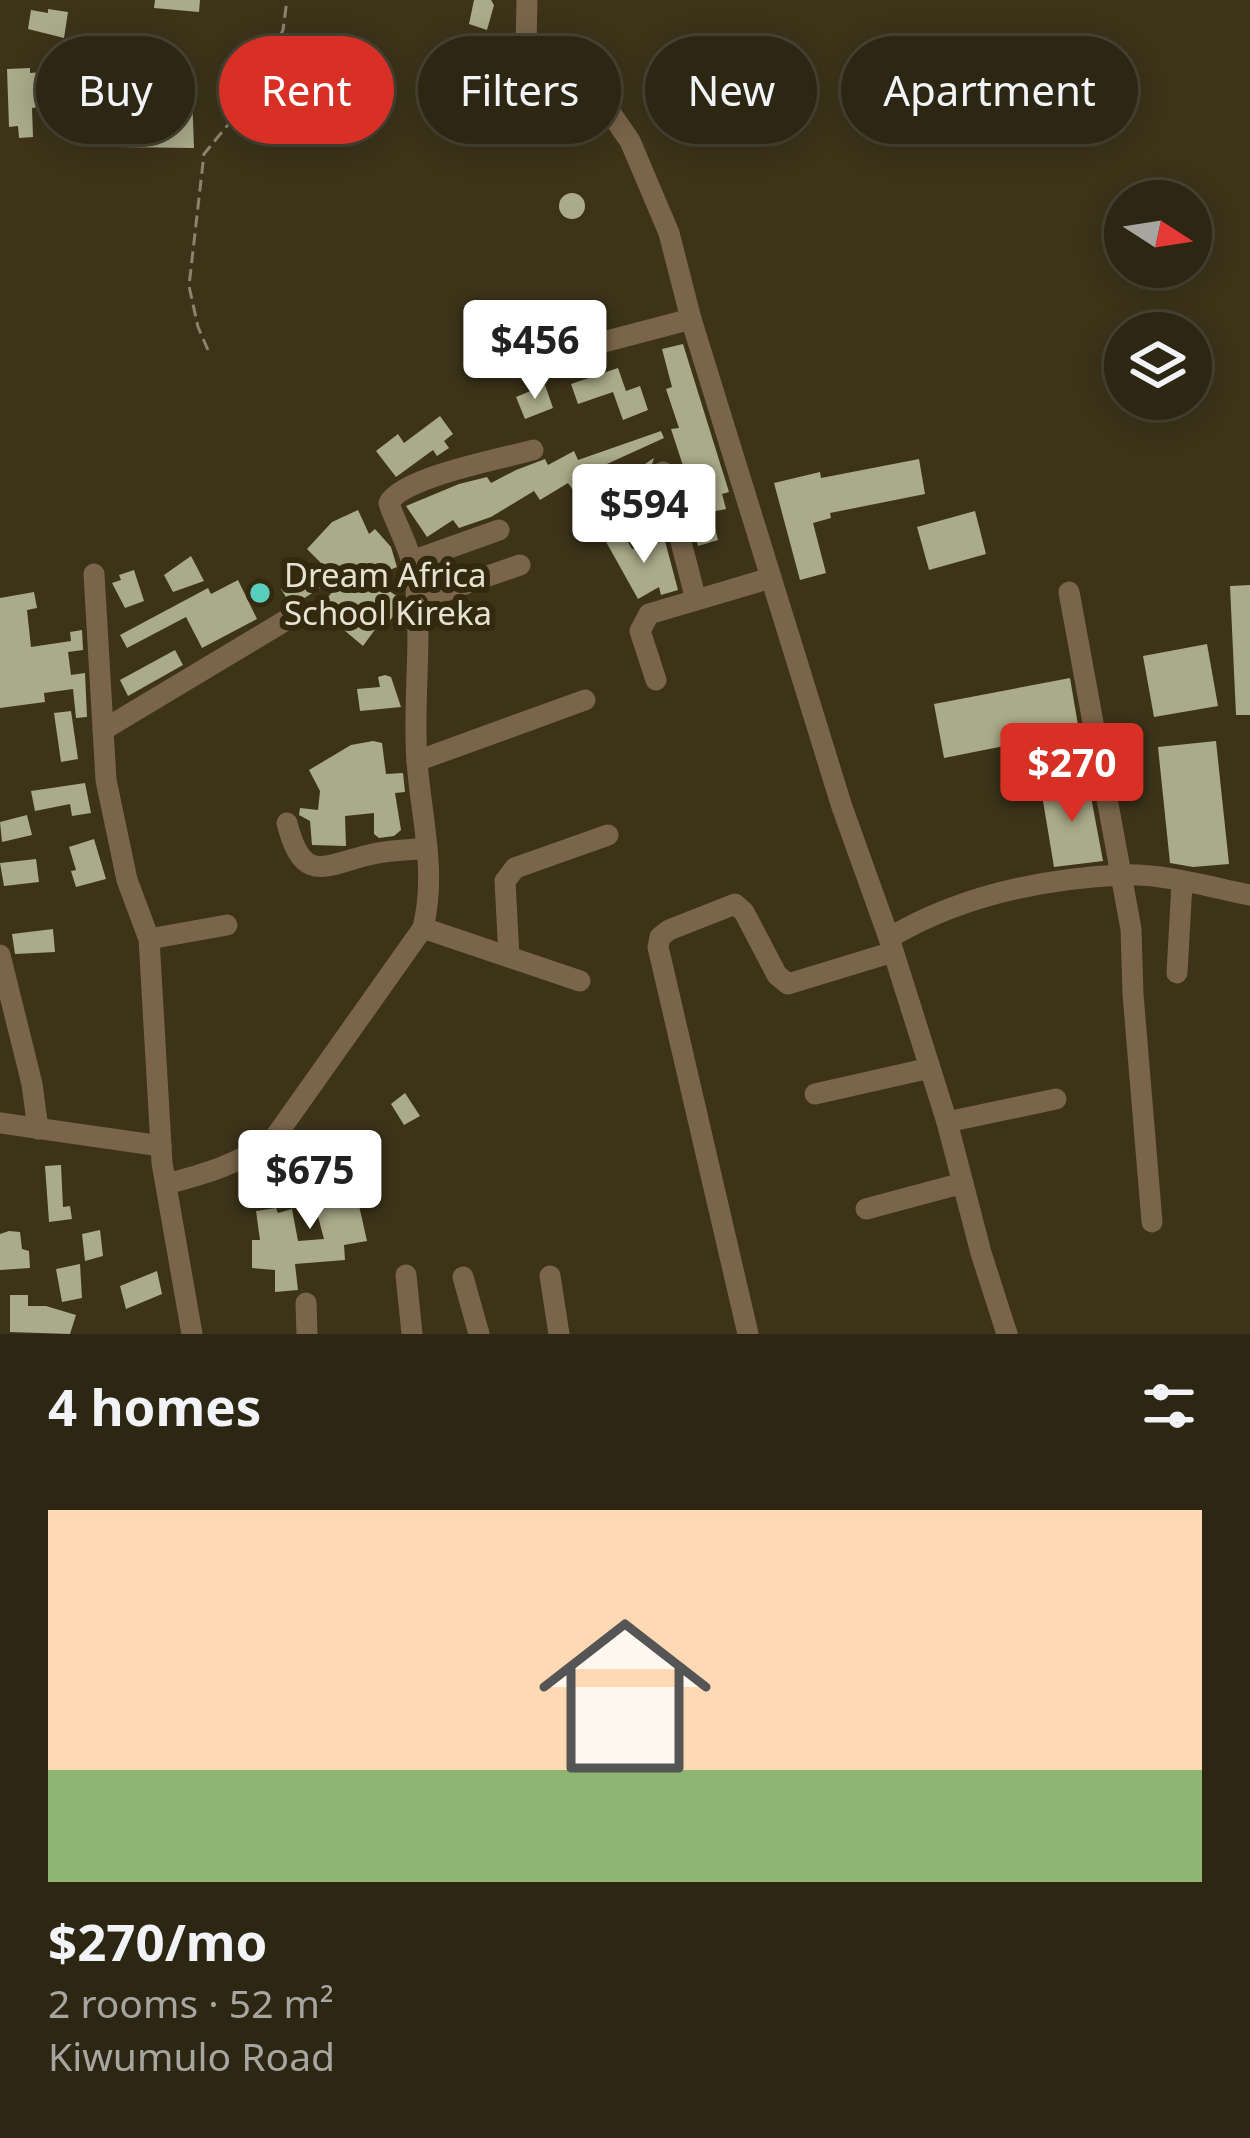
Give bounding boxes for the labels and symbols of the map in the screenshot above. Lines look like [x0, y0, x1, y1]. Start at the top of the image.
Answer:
north arrow [1104, 180, 1212, 288]
pin: $456 [464, 300, 606, 402]
pin: $594 [573, 464, 715, 566]
place label: Dream Africa School Kireka [284, 552, 492, 635]
marker: Dream Africa School Kireka [247, 580, 273, 606]
pin: $270 [1001, 723, 1143, 825]
pin: $675 [239, 1130, 381, 1232]

